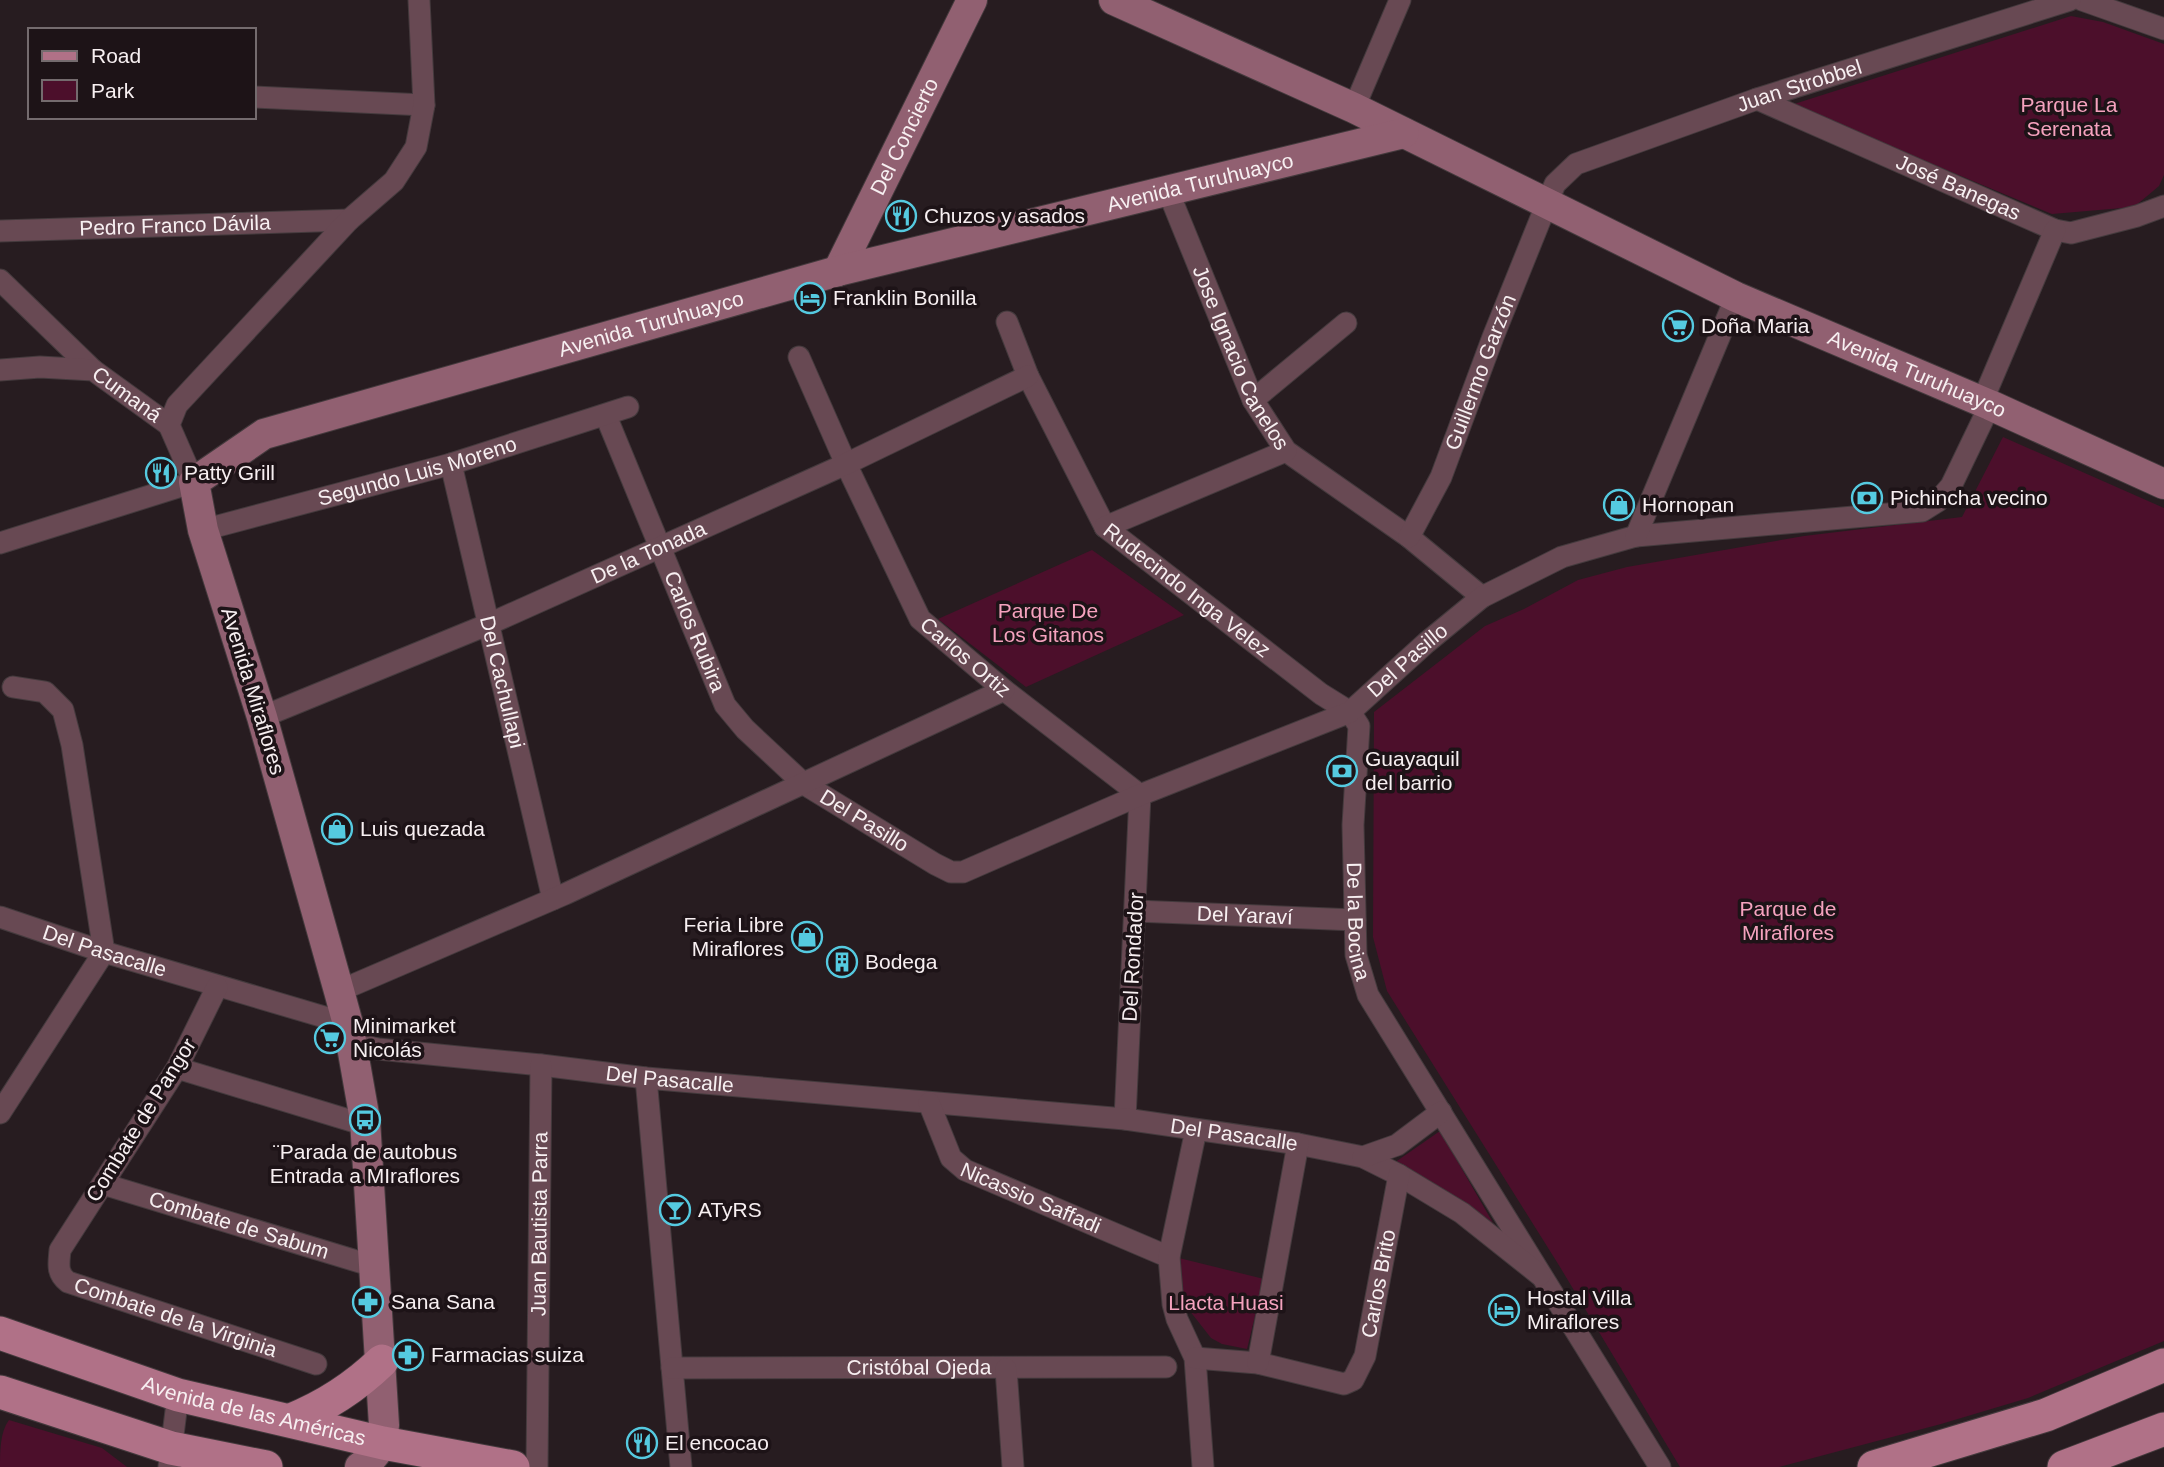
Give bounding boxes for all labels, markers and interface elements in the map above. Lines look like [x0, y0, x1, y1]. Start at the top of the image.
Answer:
legend [28, 28, 256, 119]
text: Road [91, 44, 141, 67]
street label: Juan Strobbel [1734, 55, 1864, 116]
street label: Del Concierto [866, 74, 943, 198]
text: Park [91, 79, 135, 102]
park label: Parque La Serenata [2021, 93, 2118, 140]
street label: Avenida Turuhuayco [1104, 148, 1296, 216]
street label: José Banegas [1893, 150, 2024, 224]
restaurant icon: Chuzos y asados [884, 199, 918, 233]
place label: Chuzos y asados [924, 204, 1085, 227]
street label: Pedro Franco Dávila [79, 210, 271, 239]
street label: Jose Ignacio Canelos [1189, 262, 1294, 454]
hotel icon: Franklin Bonilla [793, 281, 827, 315]
street label: Avenida Turuhuayco [556, 286, 746, 361]
place label: Franklin Bonilla [833, 286, 977, 309]
street label: Guillermo Garzón [1440, 291, 1520, 453]
supermarket icon: Doña Maria [1661, 309, 1695, 343]
place label: Doña Maria [1701, 314, 1810, 337]
street label: Avenida Turuhuayco [1825, 325, 2010, 422]
street label: Cumaná [88, 362, 166, 427]
street label: Segundo Luis Moreno [315, 432, 519, 510]
restaurant icon: Patty Grill [144, 456, 178, 490]
place label: Patty Grill [184, 461, 275, 484]
bank icon: Pichincha vecino [1850, 481, 1884, 515]
place label: Pichincha vecino [1890, 486, 2048, 509]
shop icon: Hornopan [1602, 488, 1636, 522]
place label: Hornopan [1642, 493, 1734, 516]
street label: De la Tonada [587, 516, 710, 588]
street label: Rudecindo Inga Velez [1099, 518, 1275, 662]
street label: Carlos Rubira [660, 567, 730, 695]
park label: Parque De Los Gitanos [992, 599, 1104, 646]
street label: Avenida Miraflores [217, 605, 290, 777]
street label: Carlos Ortiz [916, 612, 1015, 702]
street label: Del Cachullapi [476, 613, 529, 751]
street label: Del Pasillo [1362, 618, 1452, 702]
place label: Guayaquil del barrio [1365, 747, 1460, 794]
bank icon: Guayaquil del barrio [1325, 754, 1359, 788]
street label: Del Pasillo [816, 785, 913, 856]
shop icon: Luis quezada [320, 812, 354, 846]
place label: Luis quezada [360, 817, 485, 840]
street label: De la Bocina [1343, 862, 1375, 983]
street label: Del Rondador [1118, 892, 1147, 1022]
park label: Parque de Miraflores [1740, 897, 1836, 944]
street label: Del Yaraví [1196, 902, 1294, 928]
place label: Feria Libre Miraflores [684, 913, 784, 960]
street label: Del Pasacalle [40, 920, 169, 981]
shop icon: Feria Libre Miraflores [790, 920, 824, 954]
building icon: Bodega [825, 945, 859, 979]
place label: Bodega [865, 950, 938, 973]
place label: Minimarket Nicolás [353, 1014, 456, 1061]
supermarket icon: Minimarket Nicolás [313, 1021, 347, 1055]
street label: Combate de Pangor [81, 1034, 200, 1206]
street label: Del Pasacalle [605, 1061, 735, 1096]
bus stop icon: ¨Parada de autobus Entrada a MIraflores [348, 1103, 382, 1137]
street label: Del Pasacalle [1169, 1114, 1299, 1155]
street label: Juan Bautista Parra [527, 1131, 551, 1316]
place label: ¨Parada de autobus Entrada a MIraflores [270, 1140, 460, 1187]
street label: Nicassio Saffadi [957, 1157, 1104, 1238]
street label: Combate de Sabum [146, 1187, 332, 1263]
bar icon: ATyRS [658, 1193, 692, 1227]
place label: ATyRS [698, 1198, 762, 1221]
street label: Carlos Brito [1357, 1228, 1400, 1340]
street label: Combate de la Virginia [71, 1273, 280, 1361]
pharmacy icon: Sana Sana [351, 1285, 385, 1319]
place label: Hostal Villa Miraflores [1527, 1286, 1632, 1333]
place label: Sana Sana [391, 1290, 495, 1313]
park label: Llacta Huasi [1168, 1291, 1284, 1314]
hotel icon: Hostal Villa Miraflores [1487, 1293, 1521, 1327]
pharmacy icon: Farmacias suiza [391, 1338, 425, 1372]
place label: Farmacias suiza [431, 1343, 584, 1366]
street label: Cristóbal Ojeda [847, 1355, 992, 1379]
street label: Avenida de las Américas [139, 1371, 368, 1450]
restaurant icon: El encocao [625, 1426, 659, 1460]
place label: El encocao [665, 1431, 769, 1454]

